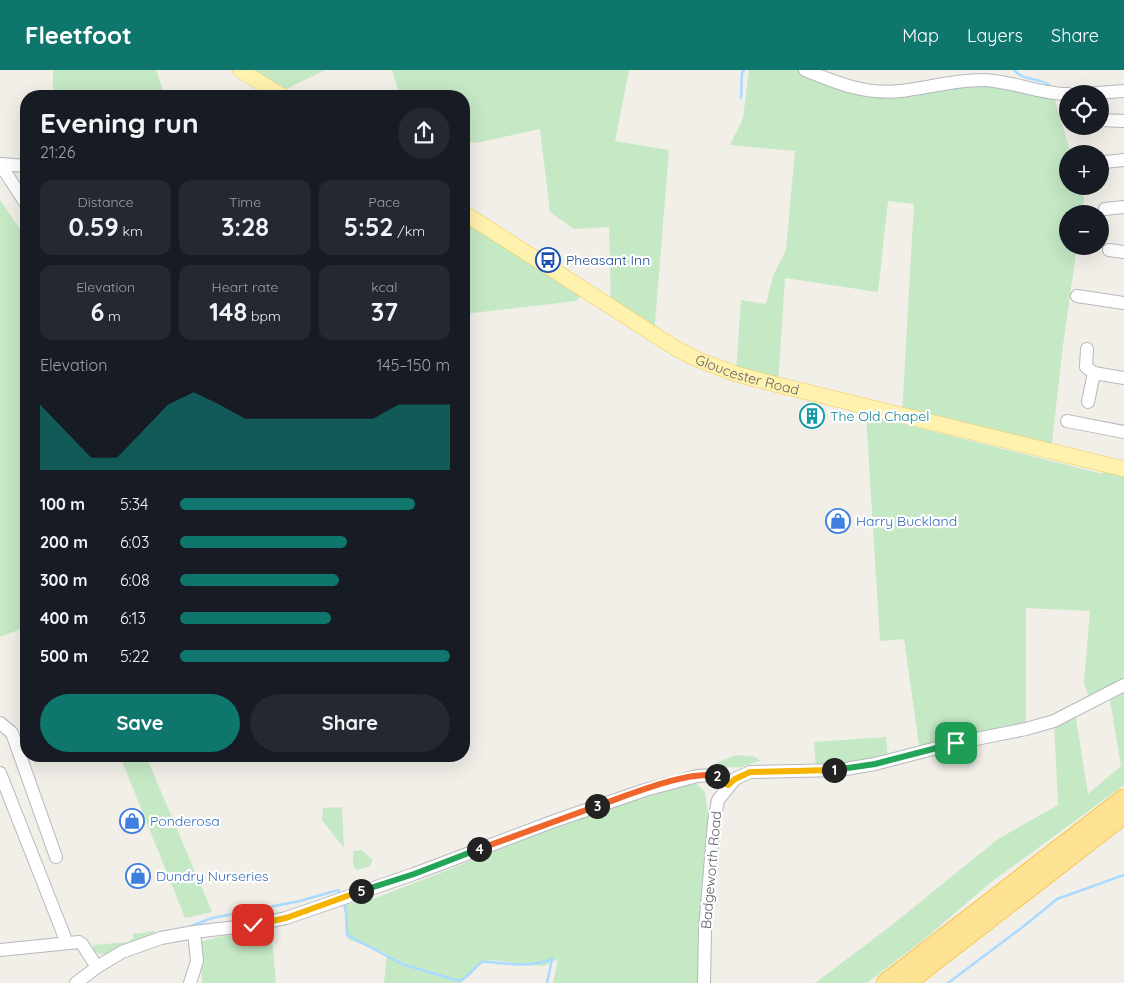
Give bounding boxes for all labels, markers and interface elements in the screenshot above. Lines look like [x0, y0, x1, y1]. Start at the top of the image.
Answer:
text: Fleetfoot [25, 20, 132, 50]
text: Map [902, 24, 939, 47]
text: Layers [967, 24, 1023, 47]
text: Share [1051, 24, 1099, 47]
map controls [1059, 85, 1109, 255]
button: locate [1059, 85, 1109, 135]
text: Evening run [40, 105, 199, 140]
button: share [398, 107, 450, 159]
text: 21:26 [40, 142, 75, 162]
button: + [1059, 145, 1109, 195]
text: Distance [78, 193, 134, 211]
text: Time [229, 193, 261, 211]
text: Pace [368, 193, 400, 211]
button: − [1059, 205, 1109, 255]
text: 0.59 [69, 211, 119, 242]
text: 3:28 [221, 211, 269, 242]
text: 5:52 [344, 211, 394, 242]
text: km [119, 222, 143, 240]
text: /km [394, 222, 425, 240]
bus stop icon: Pheasant Inn [535, 247, 561, 273]
place label: Pheasant Inn [566, 251, 650, 269]
text: Elevation [76, 278, 135, 296]
text: Heart rate [212, 278, 278, 296]
text: kcal [371, 278, 397, 296]
text: 6 [90, 296, 104, 327]
text: 148 [209, 296, 247, 327]
text: 37 [371, 296, 398, 327]
text: m [104, 307, 121, 325]
text: bpm [247, 307, 281, 325]
street label: Gloucester Road [693, 350, 801, 399]
text: Elevation [40, 355, 107, 375]
text: 145–150 m [377, 355, 450, 375]
building icon: The Old Chapel [799, 403, 825, 429]
place label: The Old Chapel [830, 407, 929, 425]
text: 100 m [40, 494, 85, 514]
text: 5:34 [120, 494, 149, 514]
shop icon: Harry Buckland [825, 508, 851, 534]
place label: Harry Buckland [856, 512, 957, 530]
text: 200 m [40, 532, 88, 552]
text: 6:03 [120, 532, 150, 552]
text: 300 m [40, 570, 87, 590]
text: 6:08 [120, 570, 150, 590]
text: 400 m [40, 608, 88, 628]
text: 6:13 [120, 608, 146, 628]
text: 500 m [40, 646, 88, 666]
text: 5:22 [120, 646, 149, 666]
button: Save [40, 694, 240, 752]
button: Share [250, 694, 450, 752]
pin [935, 722, 977, 764]
icon: arrive [942, 729, 970, 757]
pin: 1 [822, 758, 846, 782]
text: 1 [832, 761, 837, 779]
pin: 2 [704, 764, 730, 788]
text: 2 [714, 767, 721, 785]
pin: 3 [584, 794, 610, 818]
text: 3 [594, 797, 601, 815]
shop icon: Ponderosa [119, 808, 145, 834]
street label: Badgeworth Road [697, 810, 725, 930]
place label: Ponderosa [150, 812, 220, 830]
pin: 4 [466, 836, 492, 862]
text: 4 [475, 840, 484, 858]
shop icon: Dundry Nurseries [125, 863, 151, 889]
place label: Dundry Nurseries [156, 867, 269, 885]
pin: 5 [348, 878, 374, 904]
text: 5 [357, 882, 366, 900]
pin [232, 904, 274, 946]
icon: check [239, 911, 267, 939]

